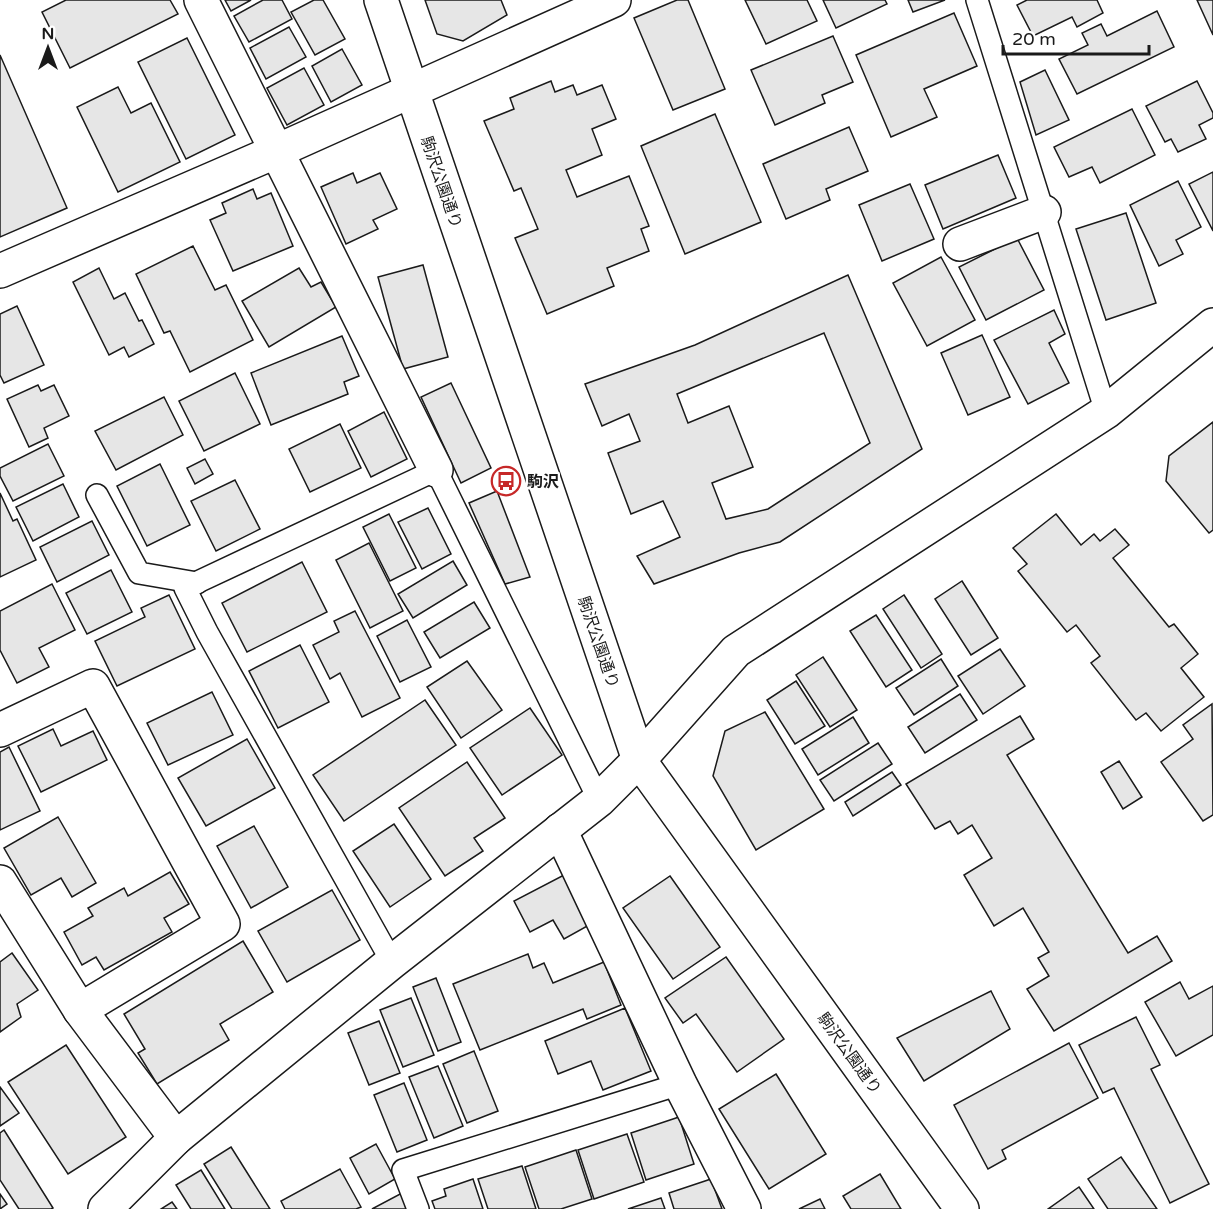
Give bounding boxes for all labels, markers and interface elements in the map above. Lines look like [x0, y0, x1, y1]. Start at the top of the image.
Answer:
north arrow [18, 18, 78, 78]
scale bar [1003, 18, 1148, 56]
text: N [42, 24, 54, 44]
text: 20 m [1012, 28, 1056, 50]
street label: 駒沢公園通り [416, 134, 466, 231]
bus stop icon: 駒沢 [490, 465, 522, 497]
place label: 駒沢 [527, 472, 559, 492]
street label: 駒沢公園通り [573, 594, 623, 691]
street label: 駒沢公園通り [813, 1009, 885, 1098]

